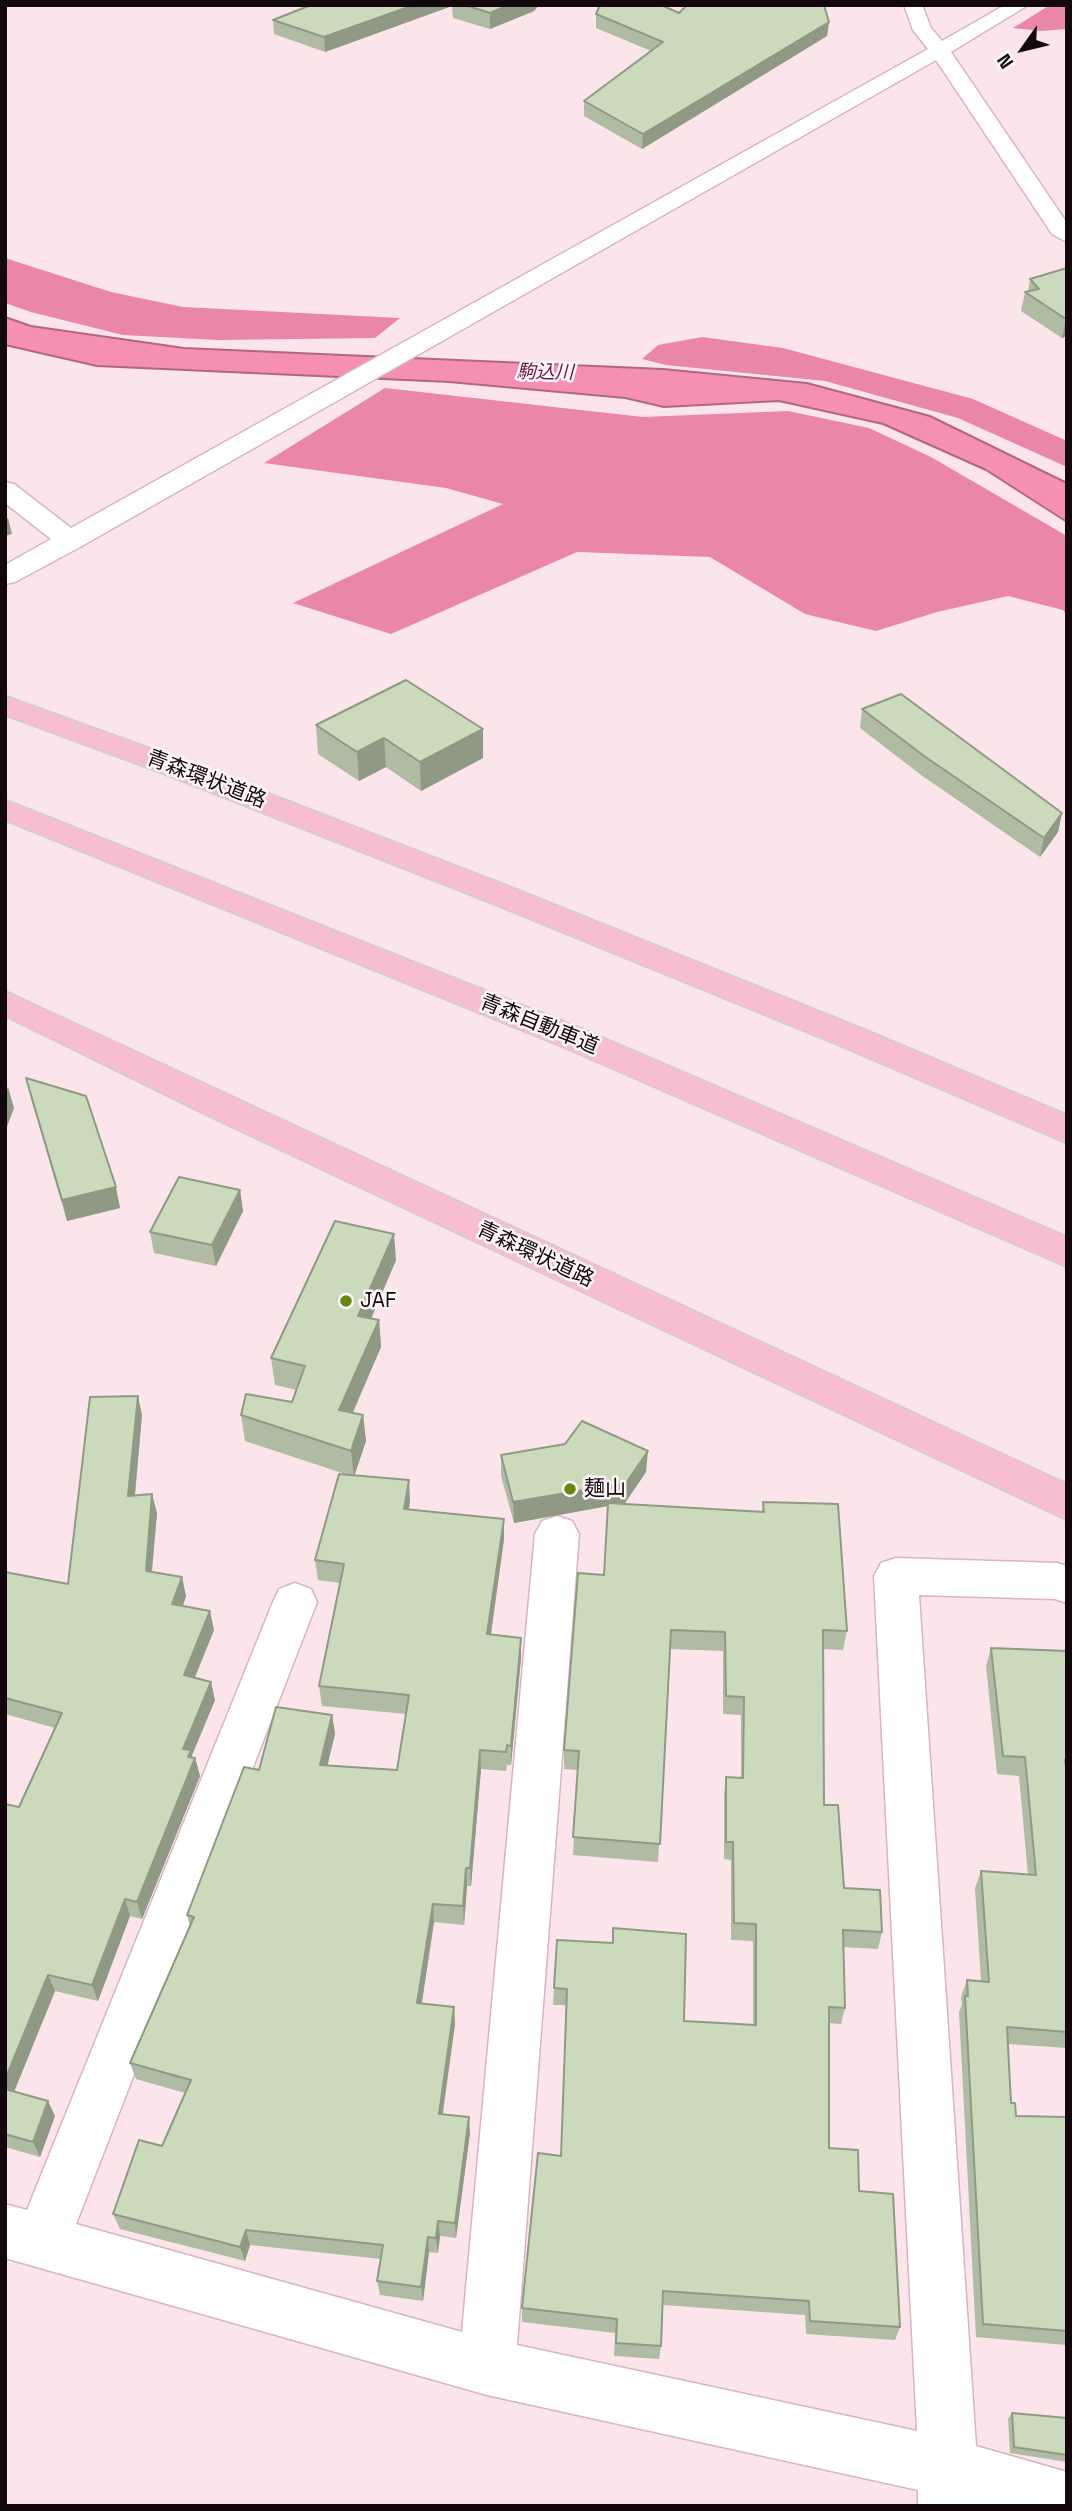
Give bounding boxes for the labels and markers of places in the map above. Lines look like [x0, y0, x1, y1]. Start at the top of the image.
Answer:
place label: JAF [360, 1288, 396, 1314]
marker: JAF [338, 1293, 354, 1309]
place label: 麺山 [584, 1476, 626, 1502]
marker: 麺山 [562, 1481, 578, 1497]

